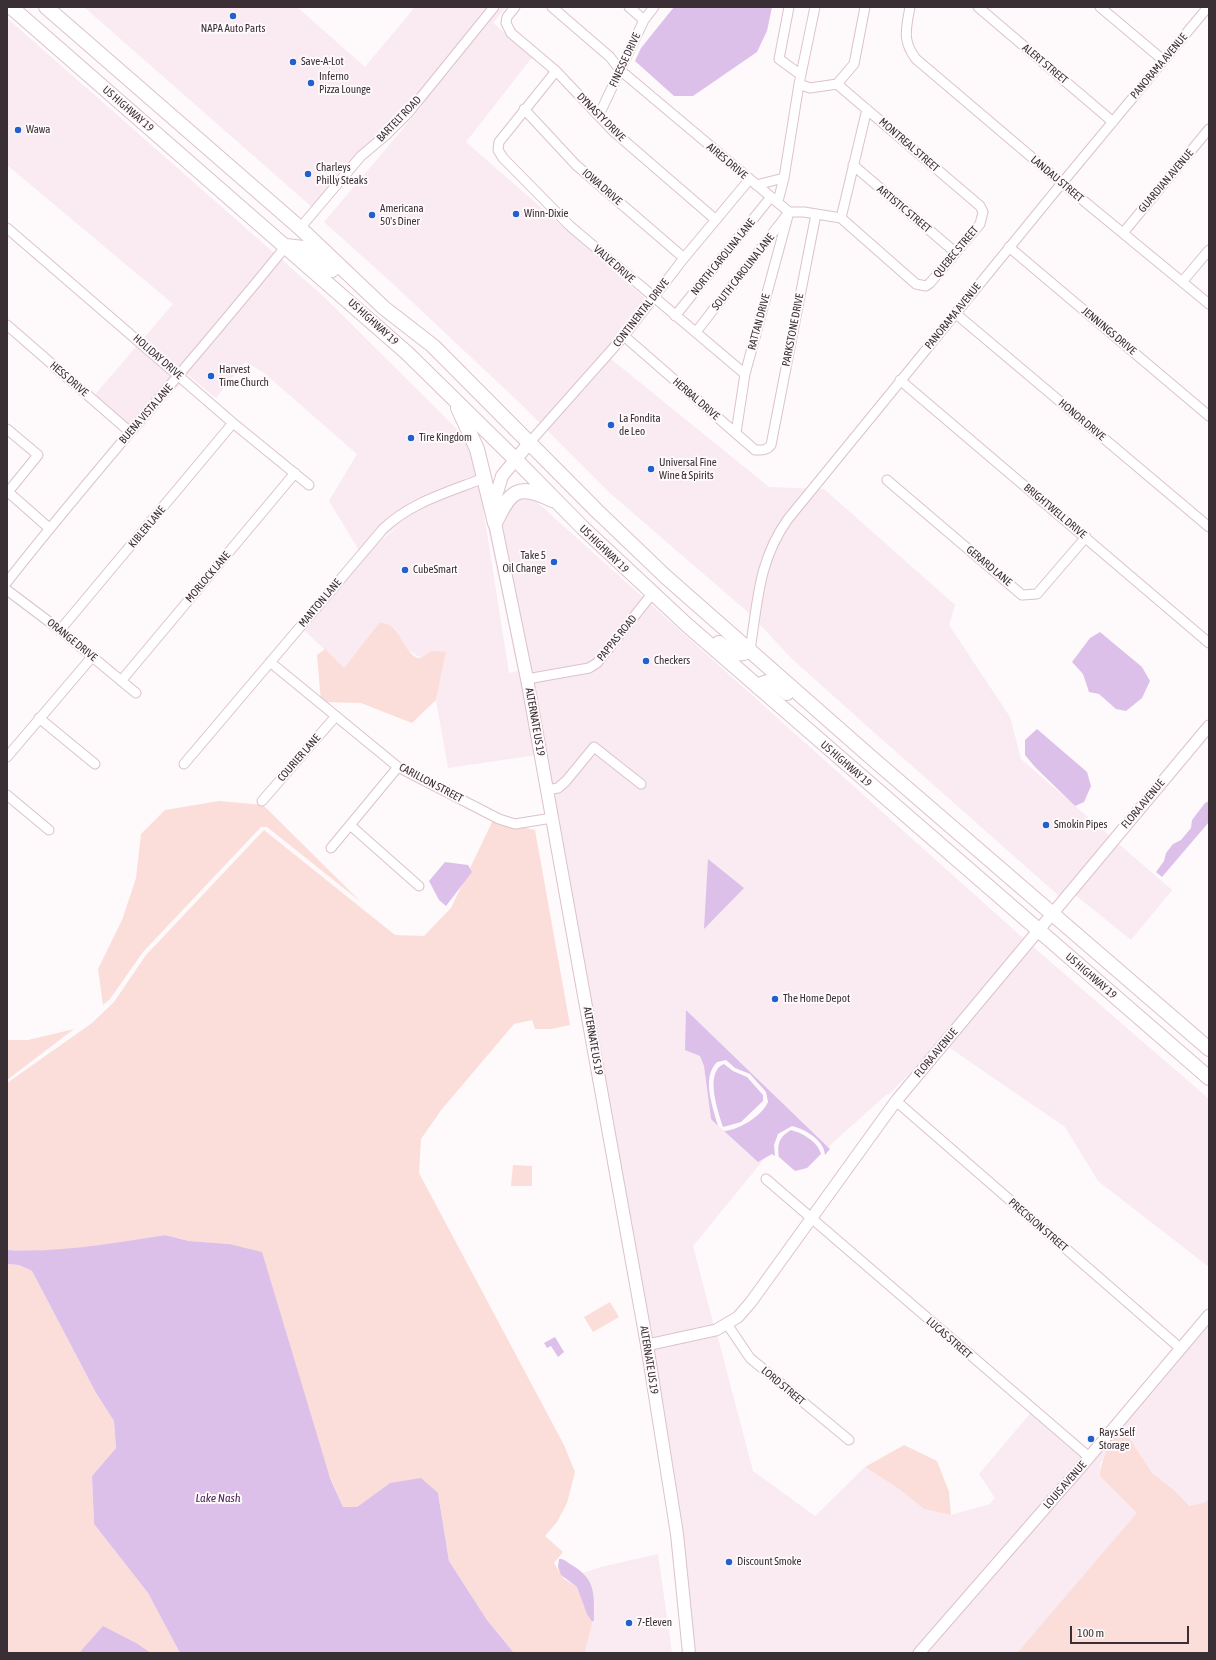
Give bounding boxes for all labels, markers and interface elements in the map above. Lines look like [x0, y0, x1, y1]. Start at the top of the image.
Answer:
marker: NAPA Auto Parts [228, 11, 238, 21]
place label: NAPA Auto Parts [201, 22, 265, 36]
street label: FINESSE DRIVE [607, 31, 643, 89]
street label: PANORAMA AVENUE [1128, 31, 1190, 101]
street label: ALERT STREET [1020, 41, 1070, 87]
place label: Save-A-Lot [301, 55, 344, 69]
marker: Save-A-Lot [288, 57, 298, 67]
place label: Inferno Pizza Lounge [319, 70, 371, 96]
marker: Inferno Pizza Lounge [306, 78, 316, 88]
street label: US HIGHWAY 19 [100, 83, 156, 135]
street label: DYNASTY DRIVE [574, 90, 628, 144]
street label: BARTELT ROAD [374, 93, 424, 145]
street label: MONTREAL STREET [876, 115, 942, 175]
place label: Wawa [26, 123, 50, 137]
marker: Wawa [13, 125, 23, 135]
street label: AIRES DRIVE [704, 140, 750, 182]
street label: GUARDIAN AVENUE [1136, 147, 1196, 215]
street label: LANDAU STREET [1028, 153, 1086, 205]
place label: Charleys Philly Steaks [316, 161, 368, 187]
street label: IOWA DRIVE [579, 166, 625, 208]
marker: Charleys Philly Steaks [303, 169, 313, 179]
street label: ARTISTIC STREET [874, 183, 934, 235]
place label: Americana 50's Diner [380, 202, 424, 228]
place label: Winn-Dixie [524, 207, 569, 221]
marker: Winn-Dixie [511, 209, 521, 219]
marker: Americana 50's Diner [367, 210, 377, 220]
street label: NORTH CAROLINA LANE [688, 216, 758, 298]
street label: QUEBEC STREET [931, 224, 981, 280]
street label: SOUTH CAROLINA LANE [709, 231, 777, 313]
street label: VALVE DRIVE [591, 243, 637, 285]
street label: CONTINENTAL DRIVE [610, 276, 672, 350]
street label: PANORAMA AVENUE [922, 280, 984, 352]
street label: RATTAN DRIVE [745, 292, 773, 352]
street label: PARKSTONE DRIVE [779, 292, 807, 368]
street label: US HIGHWAY 19 [345, 296, 401, 348]
street label: JENNINGS DRIVE [1079, 304, 1139, 358]
street label: HOLIDAY DRIVE [130, 332, 186, 382]
street label: HESS DRIVE [47, 359, 91, 399]
place label: Harvest Time Church [219, 363, 269, 389]
marker: Harvest Time Church [206, 371, 216, 381]
street label: HERBAL DRIVE [670, 375, 722, 423]
street label: BUENA VISTA LANE [117, 381, 175, 447]
street label: HONOR DRIVE [1056, 397, 1108, 443]
place label: La Fondita de Leo [619, 412, 661, 438]
marker: La Fondita de Leo [606, 420, 616, 430]
place label: Tire Kingdom [419, 431, 472, 445]
marker: Tire Kingdom [406, 433, 416, 443]
place label: Universal Fine Wine & Spirits [659, 456, 717, 482]
marker: Universal Fine Wine & Spirits [646, 464, 656, 474]
street label: BRIGHTWELL DRIVE [1021, 481, 1089, 541]
street label: KIBLER LANE [126, 504, 168, 550]
street label: US HIGHWAY 19 [577, 522, 631, 576]
street label: GERARD LANE [964, 543, 1014, 589]
street label: MORLOCK LANE [183, 549, 233, 605]
place label: Take 5 Oil Change [502, 549, 546, 575]
marker: Take 5 Oil Change [549, 557, 559, 567]
place label: CubeSmart [413, 563, 457, 577]
marker: CubeSmart [400, 565, 410, 575]
street label: MANTON LANE [296, 576, 344, 630]
street label: PAPPAS ROAD [594, 612, 640, 664]
street label: ORANGE DRIVE [44, 616, 100, 664]
place label: Checkers [654, 654, 690, 668]
marker: Checkers [641, 656, 651, 666]
street label: ALTERNATE US 19 [523, 687, 547, 757]
street label: COURIER LANE [275, 732, 323, 784]
street label: US HIGHWAY 19 [818, 738, 874, 790]
street label: CARILLON STREET [397, 761, 465, 805]
street label: FLORA AVENUE [1119, 777, 1167, 831]
place label: Smokin Pipes [1054, 818, 1107, 832]
marker: Smokin Pipes [1041, 820, 1051, 830]
street label: US HIGHWAY 19 [1063, 950, 1119, 1002]
place label: The Home Depot [783, 992, 850, 1006]
marker: The Home Depot [770, 994, 780, 1004]
street label: ALTERNATE US 19 [581, 1006, 605, 1076]
street label: FLORA AVENUE [912, 1026, 960, 1080]
street label: PRECISION STREET [1006, 1196, 1070, 1254]
street label: LUCAS STREET [923, 1315, 975, 1361]
street label: ALTERNATE US 19 [637, 1325, 661, 1395]
street label: LORD STREET [759, 1364, 807, 1408]
place label: Rays Self Storage [1099, 1426, 1135, 1452]
marker: Rays Self Storage [1086, 1434, 1096, 1444]
street label: LOUIS AVENUE [1041, 1458, 1089, 1512]
water label: Lake Nash [195, 1491, 241, 1505]
place label: Discount Smoke [737, 1555, 801, 1569]
marker: Discount Smoke [724, 1557, 734, 1567]
place label: 7-Eleven [637, 1616, 672, 1630]
marker: 7-Eleven [624, 1618, 634, 1628]
scale bar [1072, 1618, 1191, 1644]
text: 100 m [1077, 1626, 1104, 1640]

